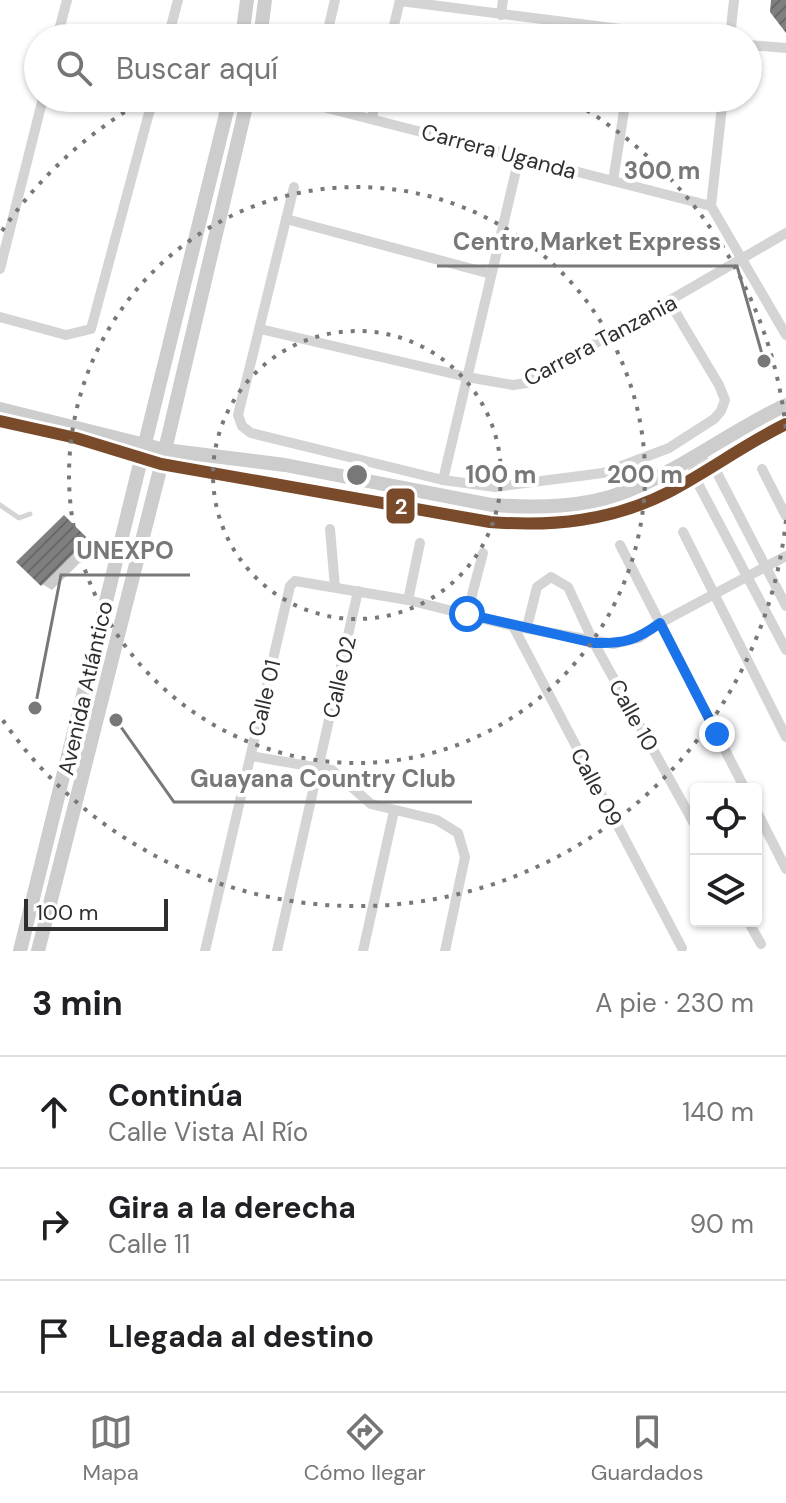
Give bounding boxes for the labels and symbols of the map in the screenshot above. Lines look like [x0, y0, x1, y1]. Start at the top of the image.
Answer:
street label: Carrera Uganda [418, 117, 579, 186]
text: 300 m [624, 155, 700, 186]
callout: Centro Market Express [437, 218, 737, 266]
text: Centro Market Express [453, 226, 721, 257]
street label: Carrera Tanzania [519, 288, 682, 393]
text: 100 m [466, 459, 536, 490]
text: 200 m [607, 459, 683, 490]
centre of rings [343, 461, 371, 489]
line badge: 2 [385, 487, 416, 525]
text: 2 [395, 492, 407, 521]
callout: UNEXPO [61, 527, 190, 575]
text: UNEXPO [76, 535, 174, 566]
route start [449, 596, 485, 632]
street label: Avenida Atlántico [51, 598, 120, 778]
street label: Calle 02 [316, 633, 363, 721]
street label: Calle 01 [242, 657, 287, 739]
street label: Calle 10 [602, 674, 665, 756]
route end [699, 716, 735, 752]
street label: Calle 09 [564, 743, 629, 831]
callout: Guayana Country Club [174, 754, 472, 802]
text: Guayana Country Club [190, 763, 456, 794]
scale bar [24, 895, 168, 931]

